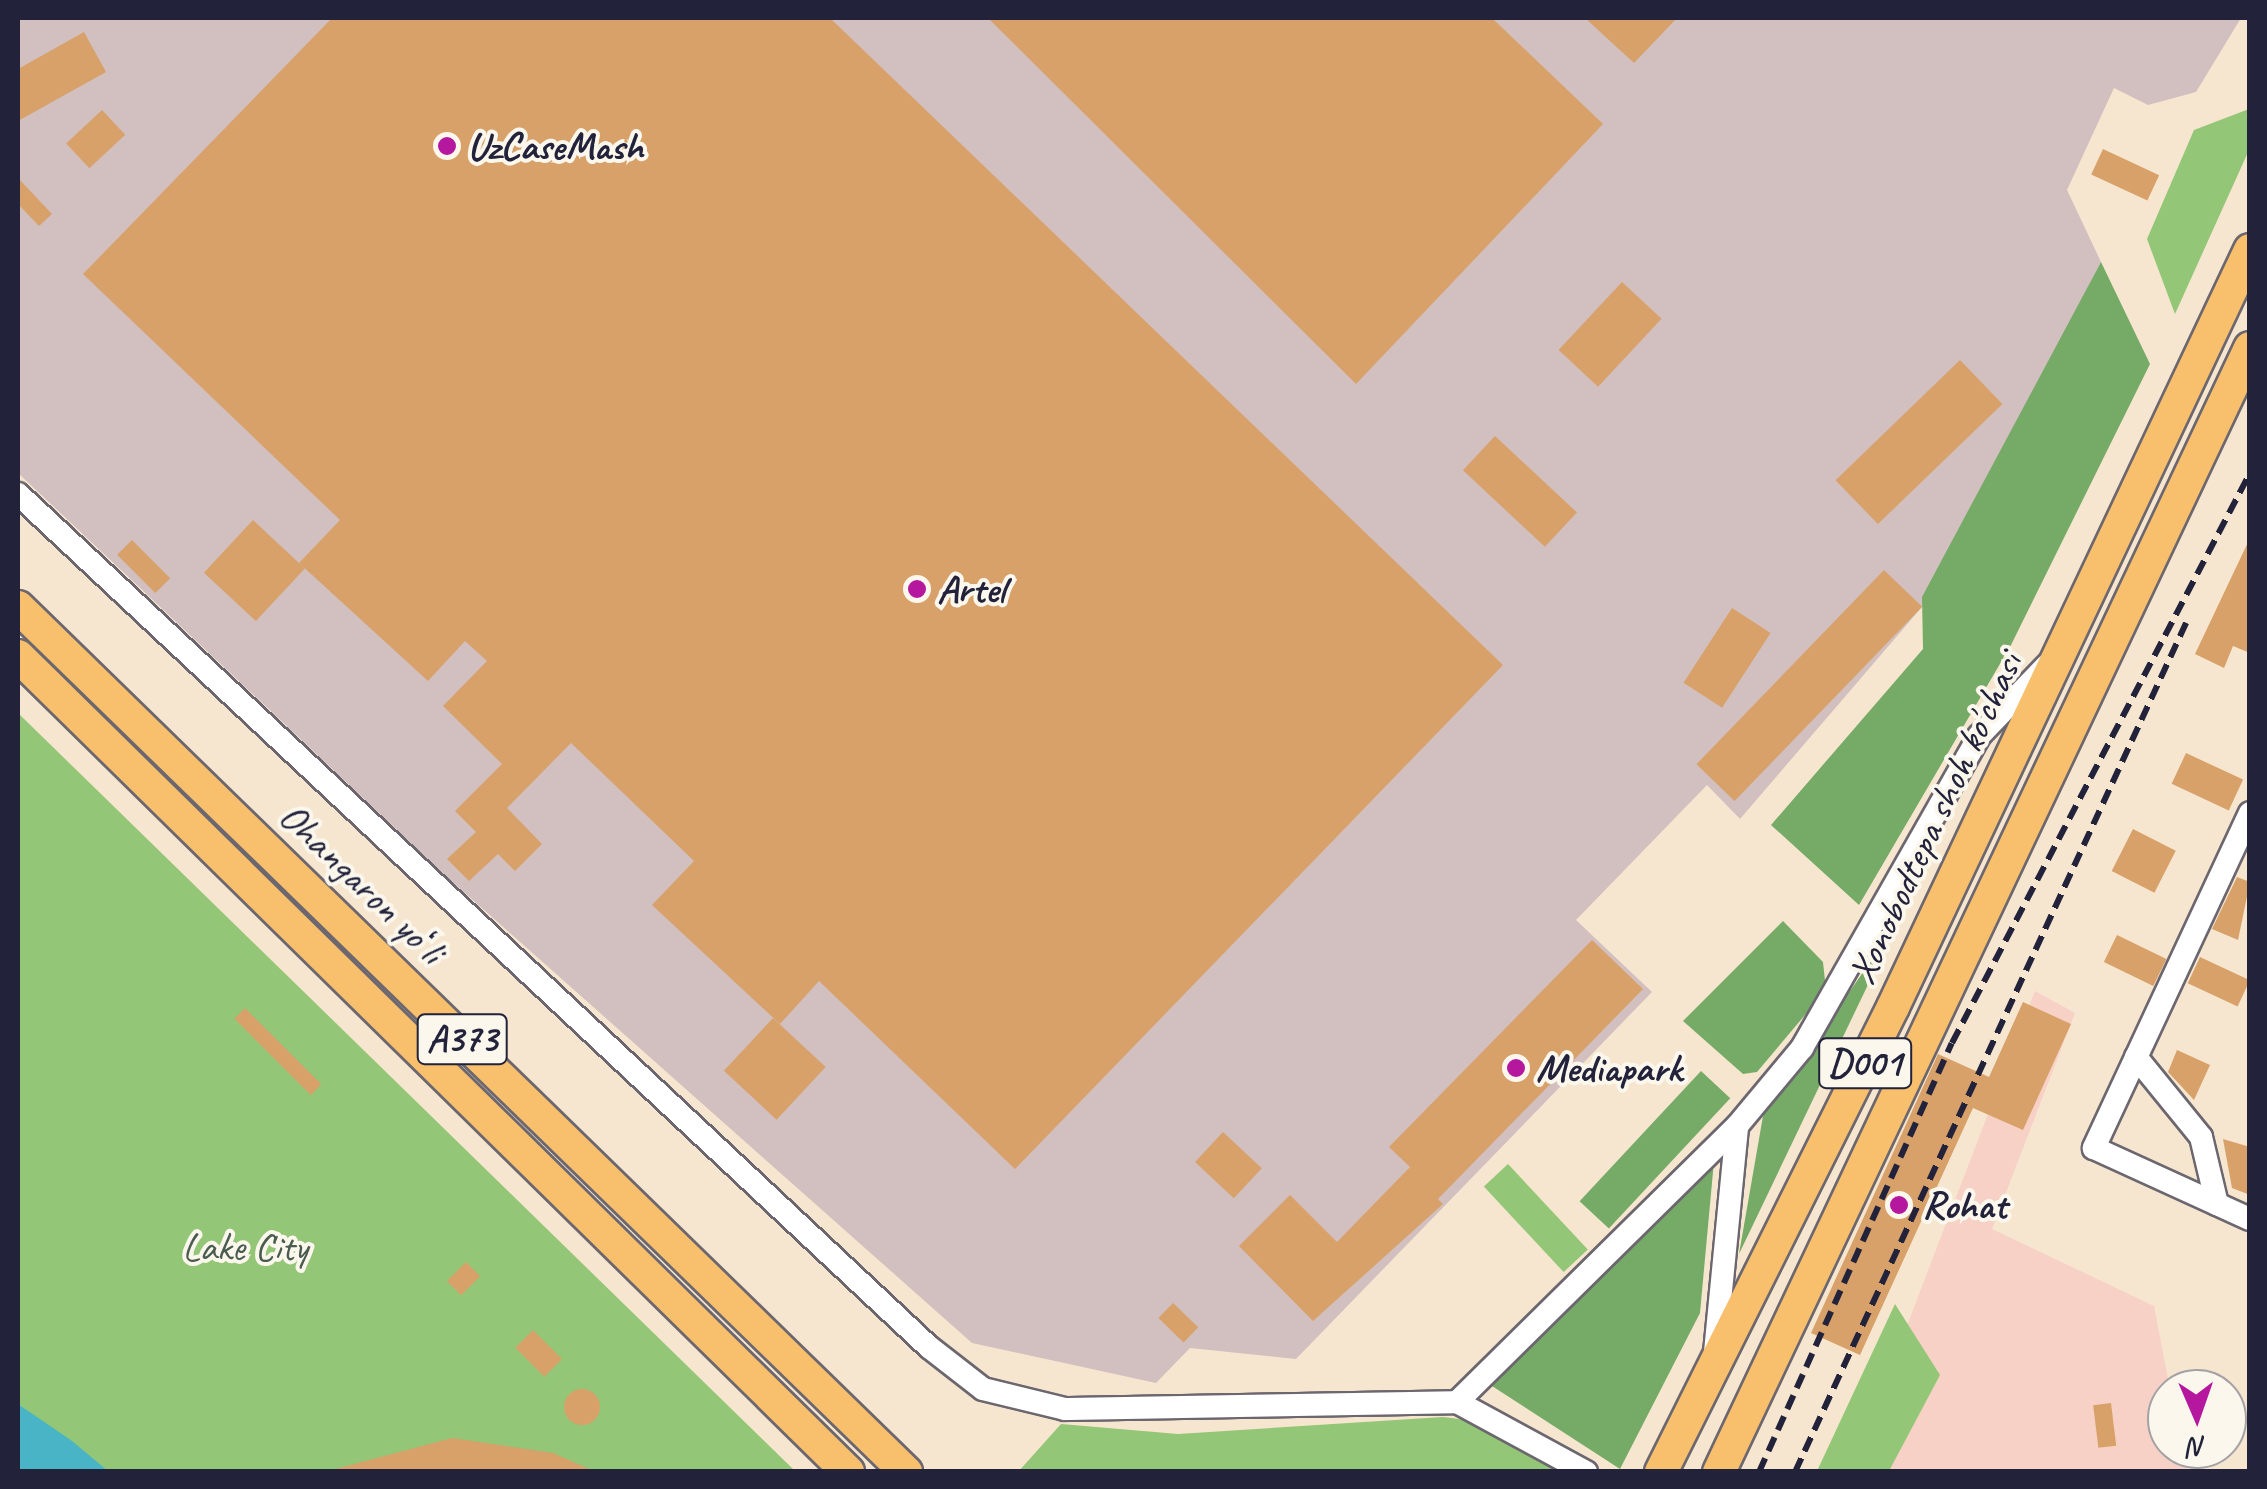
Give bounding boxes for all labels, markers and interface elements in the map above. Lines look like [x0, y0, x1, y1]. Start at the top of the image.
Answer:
place label: UzCaseMash [467, 122, 643, 170]
marker: UzCaseMash [436, 135, 458, 157]
place label: Artel [937, 565, 1005, 613]
marker: Artel [906, 578, 928, 600]
street label: Xonobodtepa shoh ko'chasi [1837, 645, 2033, 991]
street label: Ohangaron yoʻli [269, 792, 455, 974]
road number: A373 [414, 1006, 510, 1072]
road number: D001 [1818, 1030, 1912, 1096]
place label: Mediapark [1536, 1044, 1682, 1092]
marker: Mediapark [1505, 1057, 1527, 1079]
place label: Rohat [1922, 1181, 2006, 1229]
marker: Rohat [1886, 1192, 1912, 1218]
park label: Lake City [182, 1223, 308, 1271]
north arrow [2147, 1369, 2247, 1469]
text: N [2189, 1430, 2207, 1465]

